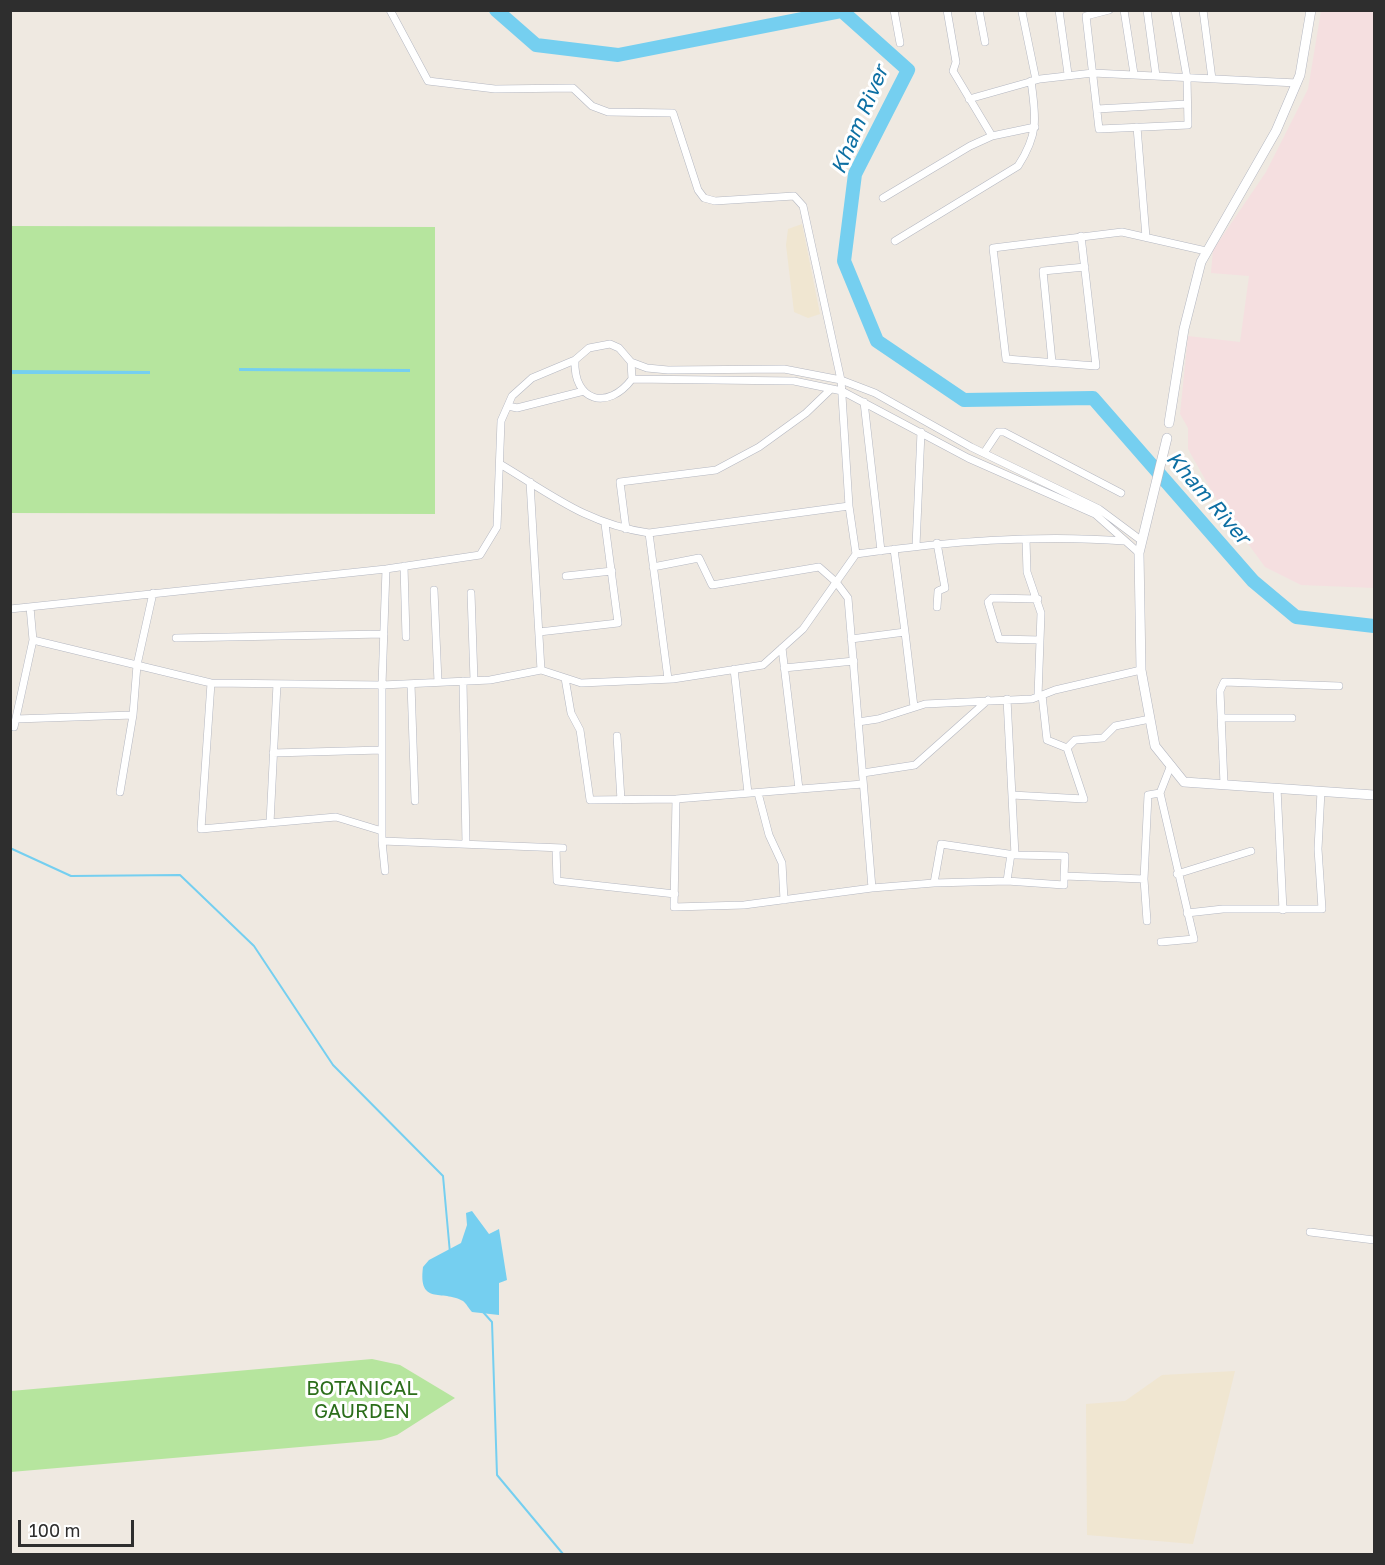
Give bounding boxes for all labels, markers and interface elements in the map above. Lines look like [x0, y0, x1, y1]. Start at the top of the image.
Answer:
water label: Kham River [826, 62, 894, 178]
water label: Kham River [1161, 446, 1255, 550]
park label: BOTANICAL GAURDEN [306, 1377, 418, 1424]
scale bar [21, 1508, 136, 1546]
text: 100 m [29, 1519, 80, 1541]

